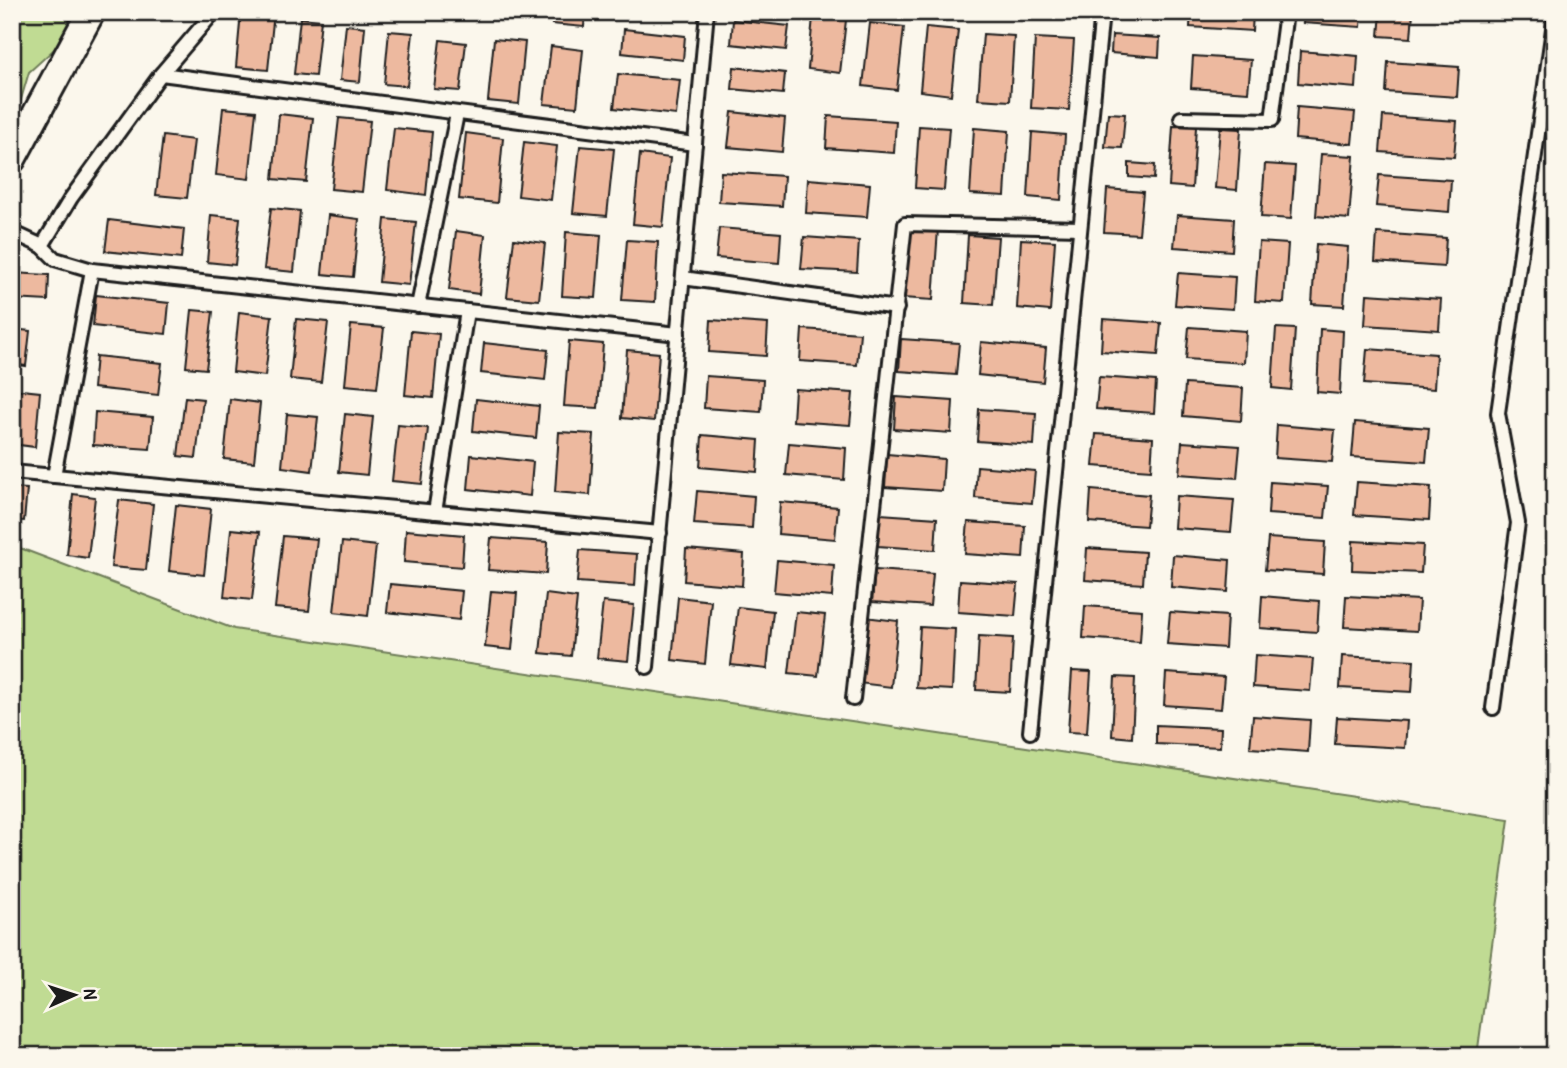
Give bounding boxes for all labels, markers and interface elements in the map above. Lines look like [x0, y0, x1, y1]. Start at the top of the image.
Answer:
north arrow [38, 960, 108, 1030]
text: N [78, 988, 104, 1000]

